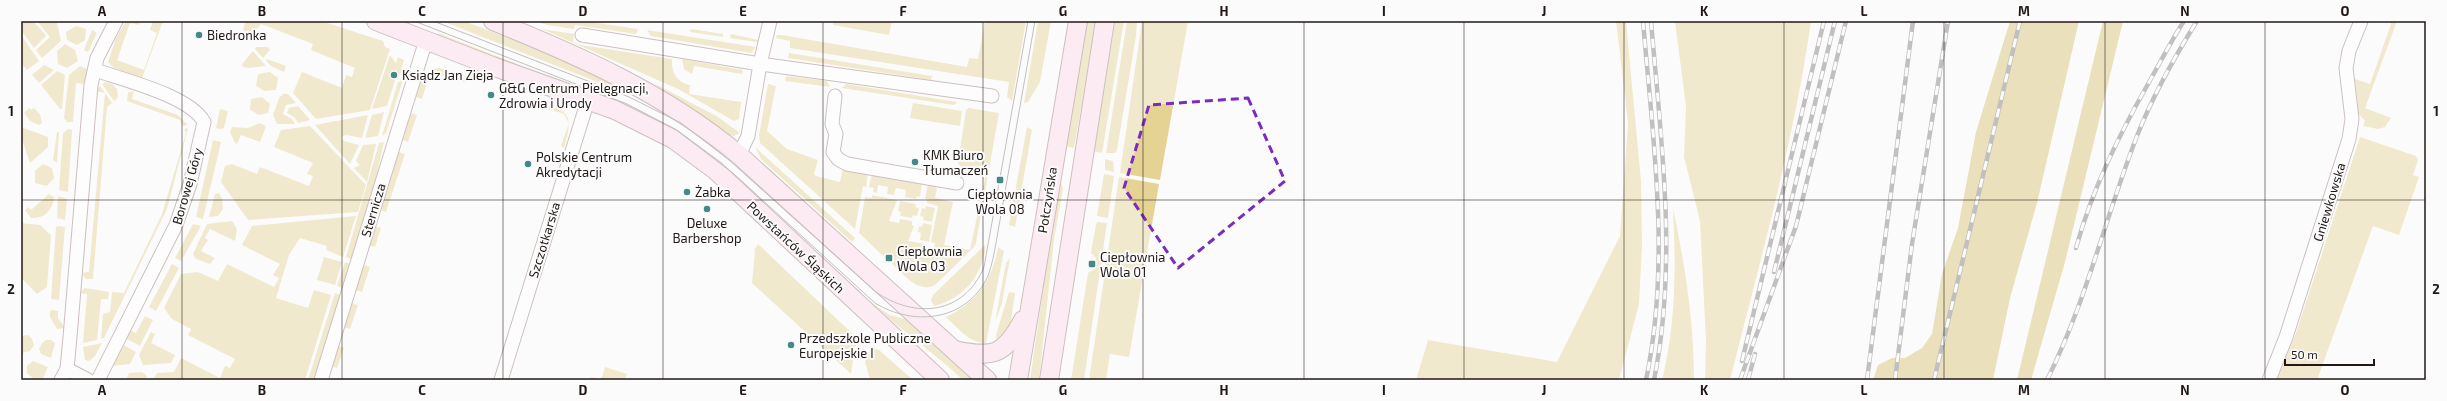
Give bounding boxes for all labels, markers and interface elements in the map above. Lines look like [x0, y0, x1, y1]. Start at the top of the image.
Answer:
text: A [98, 3, 107, 19]
text: B [258, 3, 266, 19]
text: C [418, 3, 426, 19]
text: D [579, 3, 588, 19]
text: E [739, 3, 747, 19]
text: F [899, 3, 907, 19]
text: G [1059, 3, 1067, 19]
text: H [1220, 3, 1229, 19]
text: I [1382, 3, 1386, 19]
text: J [1542, 3, 1546, 19]
text: K [1700, 3, 1709, 19]
text: L [1861, 3, 1868, 19]
text: M [2018, 3, 2030, 19]
text: N [2180, 3, 2190, 19]
text: O [2341, 3, 2350, 19]
place label: Biedronka [207, 27, 266, 43]
marker: Biedronka [194, 30, 204, 40]
place label: Ksiądz Jan Zieja [402, 67, 493, 83]
marker: Ksiądz Jan Zieja [389, 70, 399, 80]
place label: G&G Centrum Pielęgnacji, Zdrowia i Urody [499, 80, 649, 111]
marker: G&G Centrum Pielęgnacji, Zdrowia i Urody [486, 90, 496, 100]
text: 1 [8, 103, 14, 119]
text: 1 [2433, 103, 2439, 119]
street label: Borowej Góry [168, 146, 206, 226]
place label: KMK Biuro Tłumaczeń [923, 147, 988, 178]
place label: Polskie Centrum Akredytacji [536, 149, 632, 180]
marker: KMK Biuro Tłumaczeń [910, 157, 920, 167]
marker: Polskie Centrum Akredytacji [523, 159, 533, 169]
street label: Gniewkowska [2309, 161, 2349, 243]
street label: Połczyńska [1034, 166, 1060, 234]
marker: Ciepłownia Wola 08 [995, 175, 1005, 185]
street label: Sternicza [357, 181, 389, 239]
place label: Żabka [695, 184, 731, 200]
place label: Ciepłownia Wola 08 [967, 186, 1033, 217]
marker: Żabka [682, 187, 692, 197]
street label: Powstańców Śląskich [744, 197, 849, 296]
street label: Szczotkarska [525, 200, 563, 280]
marker: Deluxe Barbershop [702, 204, 712, 214]
place label: Deluxe Barbershop [672, 215, 742, 246]
place label: Ciepłownia Wola 03 [897, 243, 962, 274]
place label: Ciepłownia Wola 01 [1100, 249, 1165, 280]
marker: Ciepłownia Wola 03 [884, 253, 894, 263]
marker: Ciepłownia Wola 01 [1087, 259, 1097, 269]
text: 2 [7, 281, 15, 297]
text: 2 [2432, 281, 2440, 297]
place label: Przedszkole Publiczne Europejskie I [799, 330, 931, 361]
marker: Przedszkole Publiczne Europejskie I [786, 340, 796, 350]
scale bar [2285, 341, 2374, 367]
text: 50 m [2291, 347, 2318, 361]
text: A [98, 382, 107, 398]
text: B [258, 382, 266, 398]
text: C [418, 382, 426, 398]
text: D [579, 382, 588, 398]
text: E [739, 382, 747, 398]
text: F [899, 382, 907, 398]
text: G [1059, 382, 1067, 398]
text: H [1220, 382, 1229, 398]
text: I [1382, 382, 1386, 398]
text: J [1542, 382, 1546, 398]
text: K [1700, 382, 1709, 398]
text: L [1861, 382, 1868, 398]
text: M [2018, 382, 2030, 398]
text: N [2180, 382, 2190, 398]
text: O [2341, 382, 2350, 398]

